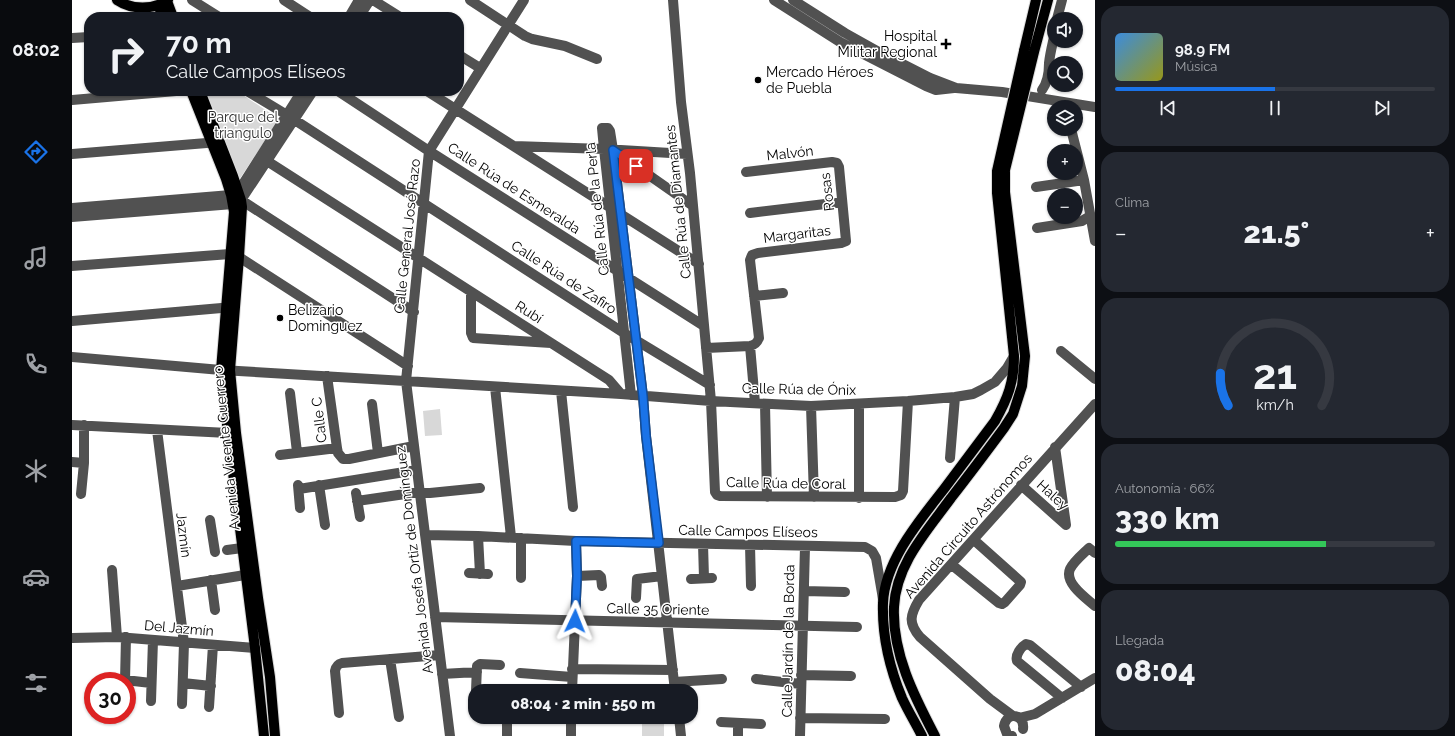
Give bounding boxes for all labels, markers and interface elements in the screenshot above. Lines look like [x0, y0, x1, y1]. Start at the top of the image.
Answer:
map controls [1047, 12, 1083, 224]
button: sound [1047, 12, 1083, 48]
text: 70 m [166, 27, 232, 60]
icon: right [100, 28, 152, 80]
place label: Hospital Militar Regional [838, 28, 937, 60]
marker: Hospital Militar Regional [940, 38, 952, 50]
text: 08:02 [12, 39, 60, 60]
text: 98.9 FM [1175, 41, 1230, 59]
button: search [1047, 56, 1083, 92]
text: Música [1175, 59, 1217, 74]
text: Calle Campos Elíseos [166, 61, 345, 82]
place label: Mercado Héroes de Puebla [766, 64, 874, 96]
marker: Mercado Héroes de Puebla [753, 75, 763, 85]
icon: previous [1157, 97, 1179, 119]
icon: pause [1264, 97, 1286, 119]
icon: next [1371, 97, 1393, 119]
button: layers [1047, 100, 1083, 136]
park label: Parque del triangulo [208, 109, 278, 141]
street label: Calle Rúa de Diamantes [662, 124, 694, 280]
icon: directions [22, 138, 50, 166]
street label: Calle Rúa de Esmeralda [445, 139, 583, 237]
street label: Calle Rúa de la Perla [582, 142, 612, 276]
street label: Malvón [766, 143, 814, 163]
button: + [1047, 144, 1083, 180]
pin [619, 149, 653, 183]
icon: arrive [625, 155, 647, 177]
street label: Calle General José Razo [391, 158, 423, 314]
street label: Rosas [817, 172, 837, 212]
button: − [1047, 188, 1083, 224]
text: Clima [1115, 195, 1149, 210]
text: 21.5° [1244, 215, 1309, 250]
text: − [1115, 220, 1127, 246]
text: + [1426, 220, 1435, 246]
street label: Margaritas [762, 222, 832, 246]
street label: Calle Rúa de Zafiro [508, 237, 620, 317]
icon: music [22, 244, 50, 272]
street label: Rubí [512, 298, 546, 327]
place label: Belizario Dominguez [288, 302, 363, 334]
marker: Belizario Dominguez [275, 313, 285, 323]
icon: phone [22, 350, 50, 378]
text: 21 [1253, 350, 1297, 399]
street label: Avenida Vicente Guerrero [209, 365, 243, 531]
street label: Calle Rúa de Ónix [742, 379, 856, 398]
street label: Calle C [308, 396, 330, 444]
text: km/h [1256, 397, 1294, 413]
street label: Avenida Josefa Ortiz de Domínguez [392, 445, 436, 675]
street label: Avenida Circuito Astrónomos [901, 450, 1035, 602]
icon: climate [22, 457, 50, 485]
street label: Calle Rúa de Coral [726, 474, 846, 492]
street label: Haley [1034, 477, 1073, 514]
text: Autonomía · 66% [1115, 481, 1215, 496]
text: 330 km [1115, 501, 1220, 536]
street label: Jazmín [173, 512, 195, 558]
street label: Calle Campos Elíseos [678, 522, 818, 540]
icon: car [22, 563, 50, 591]
street label: Calle Jardín de la Borda [779, 564, 797, 718]
position arrow [554, 600, 596, 642]
street label: Calle 35 Oriente [606, 600, 710, 618]
street label: Del Jazmín [143, 617, 215, 639]
text: Llegada [1115, 633, 1164, 648]
text: 08:04 [1115, 653, 1196, 688]
icon: filters [22, 669, 50, 697]
speed limit sign: 30 [84, 672, 136, 724]
text: 08:04 · 2 min · 550 m [511, 695, 655, 713]

